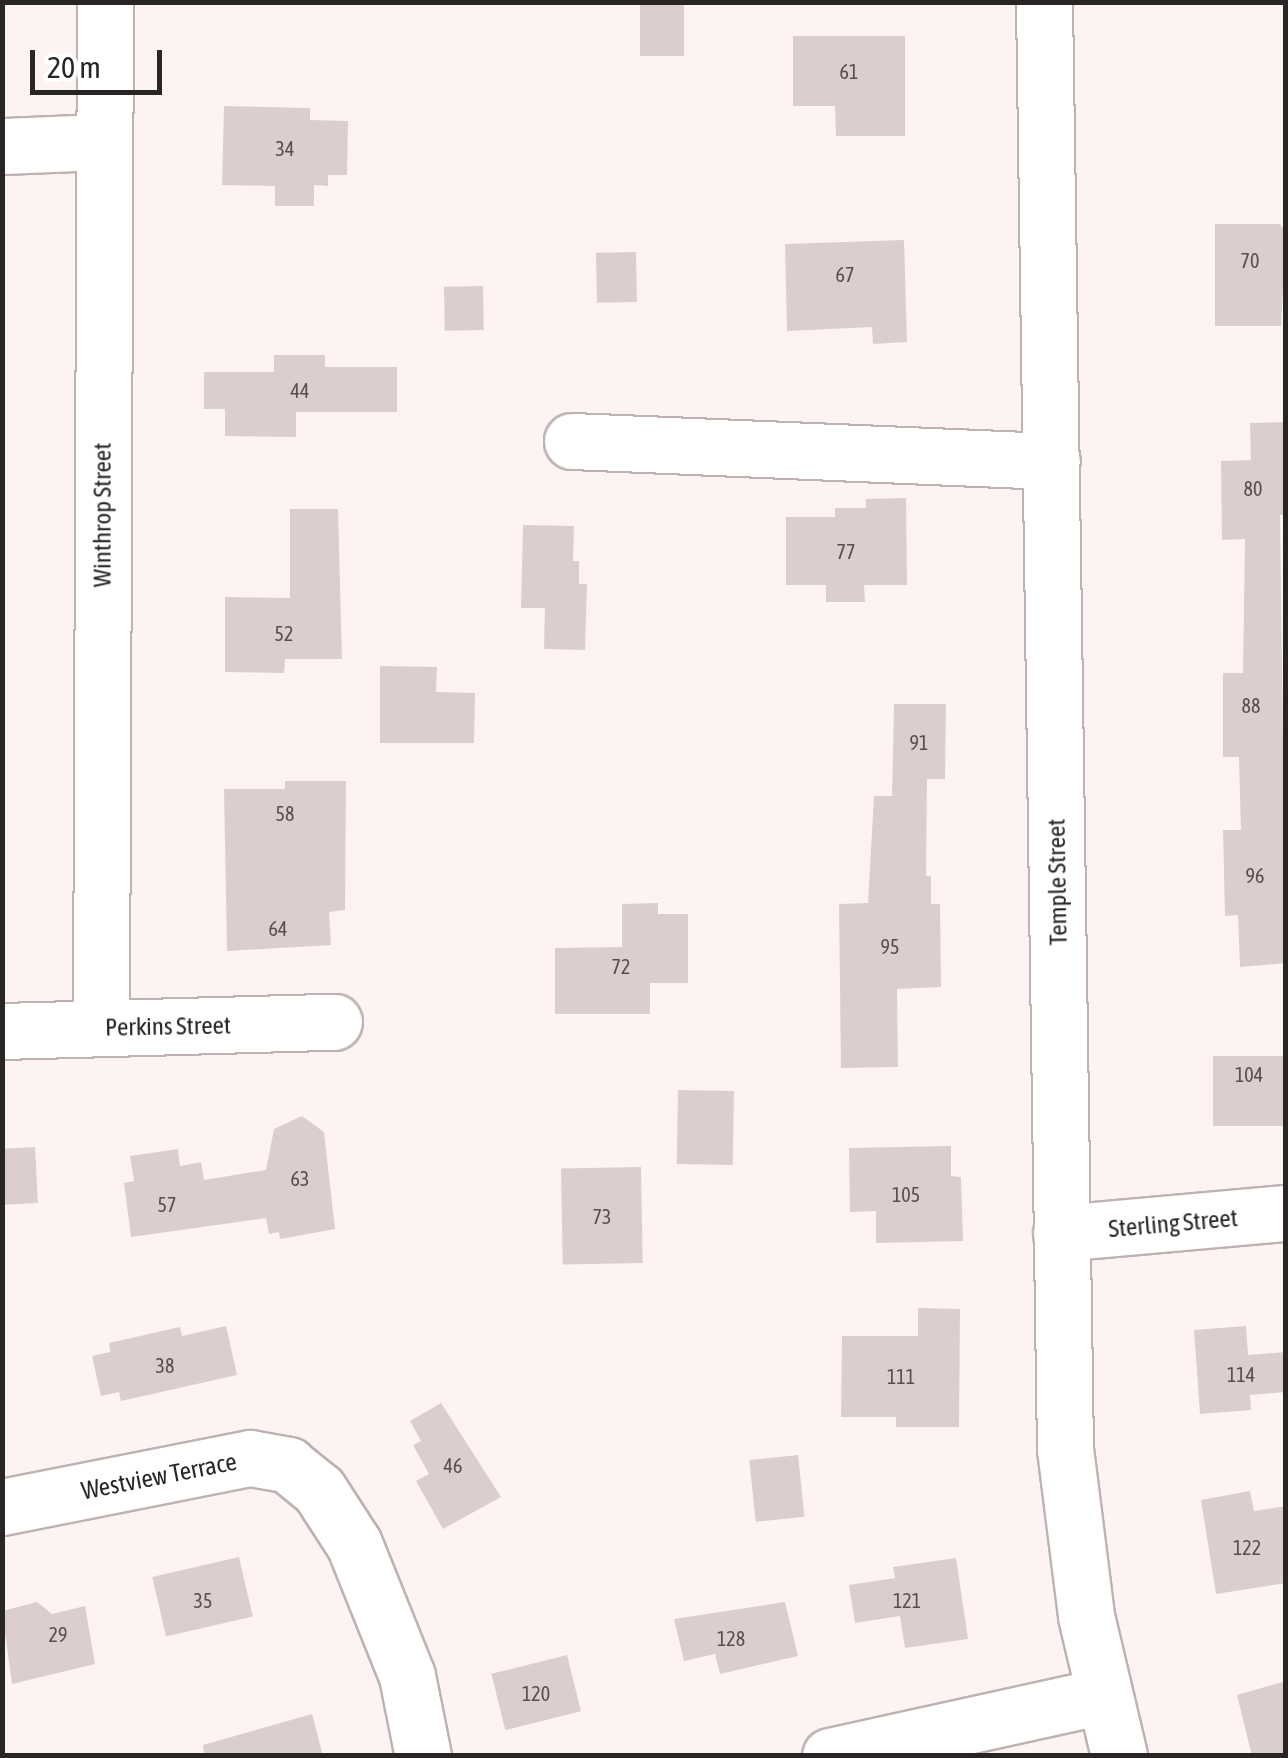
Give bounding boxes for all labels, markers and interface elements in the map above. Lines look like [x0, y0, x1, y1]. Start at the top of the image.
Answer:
scale bar [35, 30, 168, 92]
text: 20 m [47, 50, 101, 84]
house number: 61 [840, 59, 858, 83]
house number: 34 [276, 136, 294, 160]
house number: 70 [1241, 248, 1259, 272]
house number: 67 [836, 262, 854, 286]
house number: 44 [291, 378, 309, 402]
street label: Winthrop Street [87, 443, 117, 587]
house number: 80 [1244, 476, 1262, 500]
house number: 77 [837, 539, 855, 563]
house number: 52 [275, 621, 293, 645]
house number: 88 [1242, 693, 1260, 717]
house number: 91 [910, 730, 928, 754]
house number: 58 [276, 801, 294, 825]
street label: Temple Street [1041, 818, 1073, 946]
house number: 96 [1246, 863, 1264, 887]
house number: 64 [269, 916, 287, 940]
house number: 95 [881, 934, 899, 958]
house number: 72 [612, 954, 630, 978]
street label: Perkins Street [105, 1010, 231, 1042]
house number: 104 [1235, 1062, 1263, 1086]
house number: 63 [291, 1166, 309, 1190]
house number: 105 [892, 1182, 920, 1206]
house number: 57 [158, 1192, 176, 1216]
street label: Sterling Street [1107, 1202, 1239, 1244]
house number: 73 [593, 1204, 611, 1228]
house number: 38 [156, 1353, 174, 1377]
house number: 114 [1227, 1362, 1255, 1386]
house number: 111 [887, 1364, 915, 1388]
street label: Westview Terrace [79, 1446, 239, 1506]
house number: 46 [444, 1453, 462, 1477]
house number: 122 [1233, 1535, 1261, 1559]
house number: 35 [194, 1588, 212, 1612]
house number: 121 [893, 1588, 921, 1612]
house number: 29 [49, 1622, 67, 1646]
house number: 128 [717, 1626, 745, 1650]
house number: 120 [522, 1681, 550, 1705]

